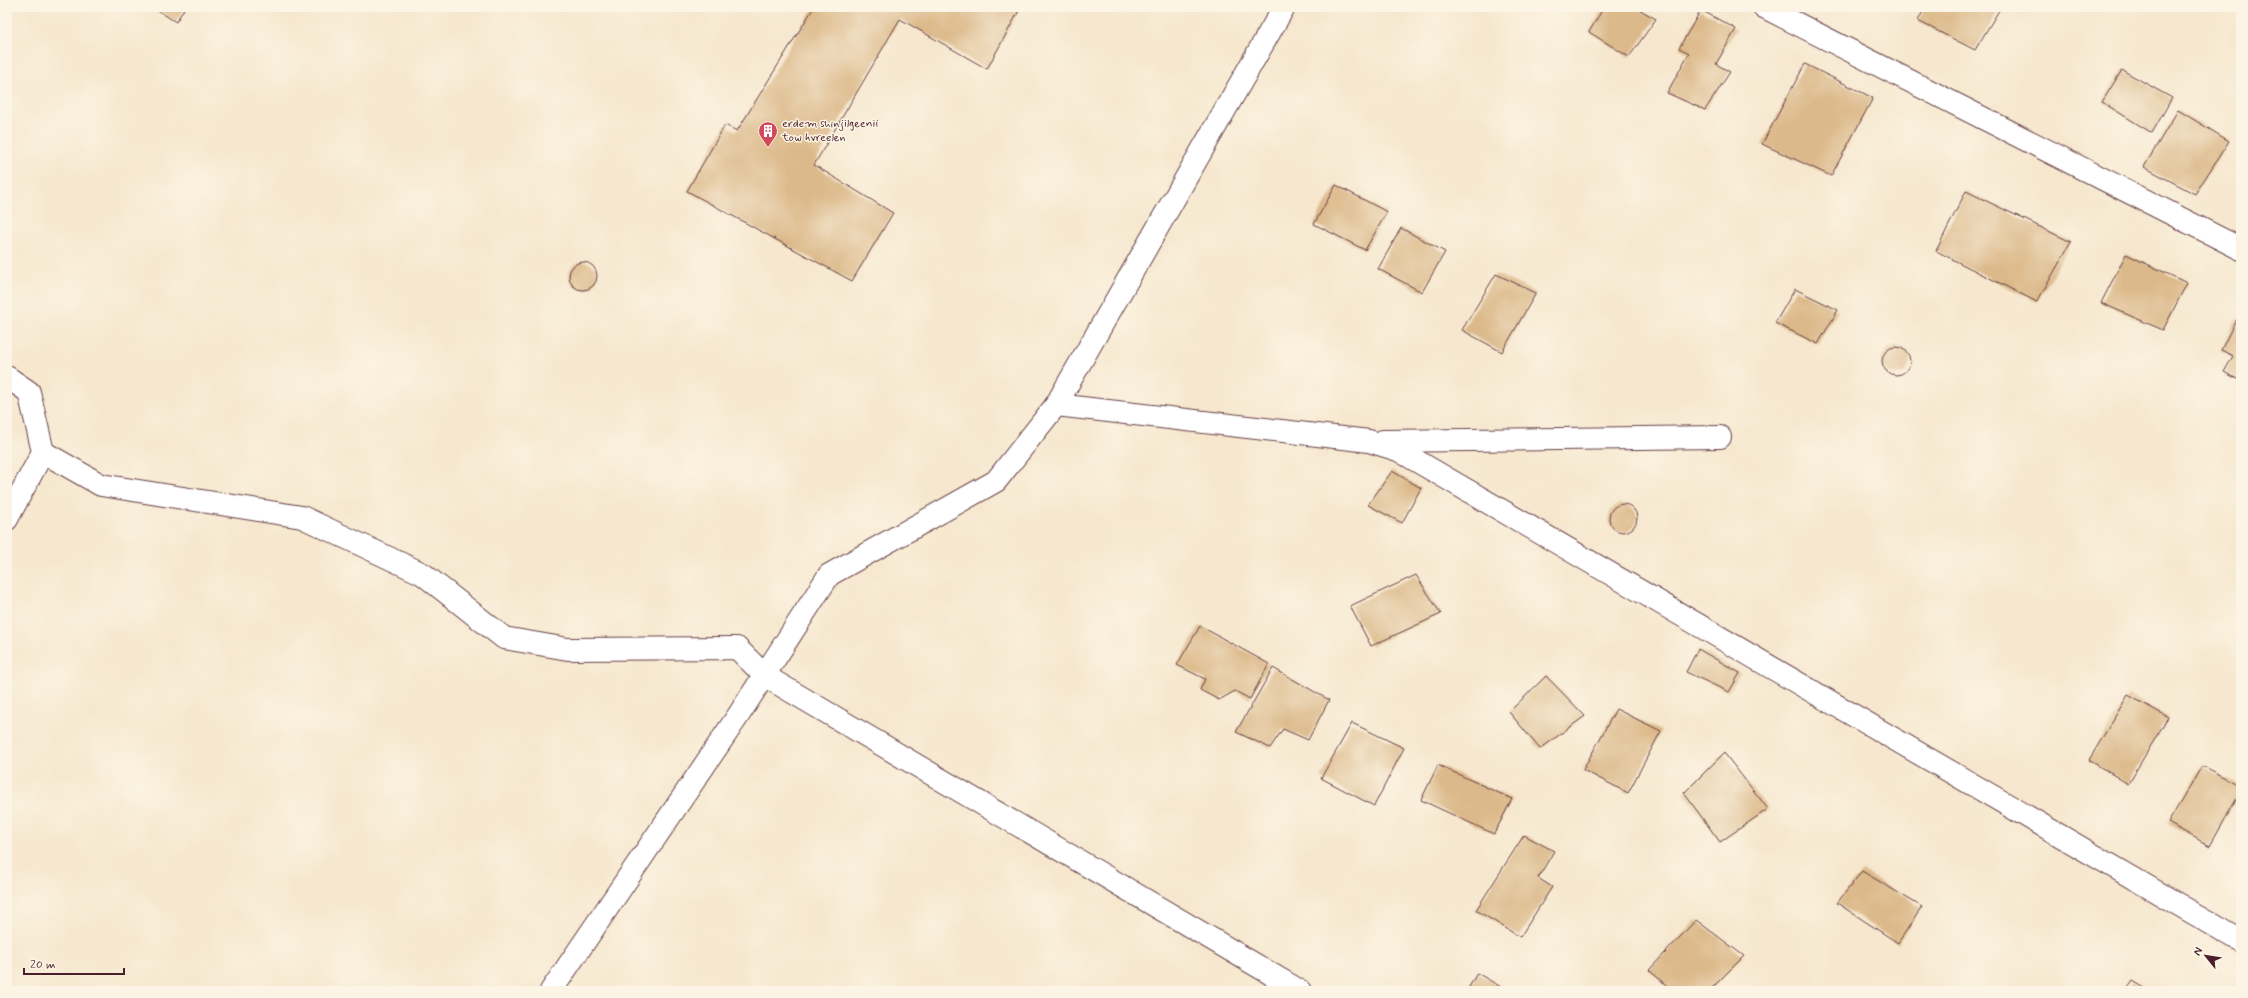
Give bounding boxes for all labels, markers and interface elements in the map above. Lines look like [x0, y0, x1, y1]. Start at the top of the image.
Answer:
place label: erdem shinjilgeenii tow hvreelen [781, 116, 879, 146]
building icon: erdem shinjilgeenii tow hvreelen [757, 120, 779, 148]
north arrow [2186, 936, 2226, 976]
text: N [2190, 945, 2206, 958]
scale bar [24, 950, 124, 976]
text: 20 m [30, 957, 56, 973]

